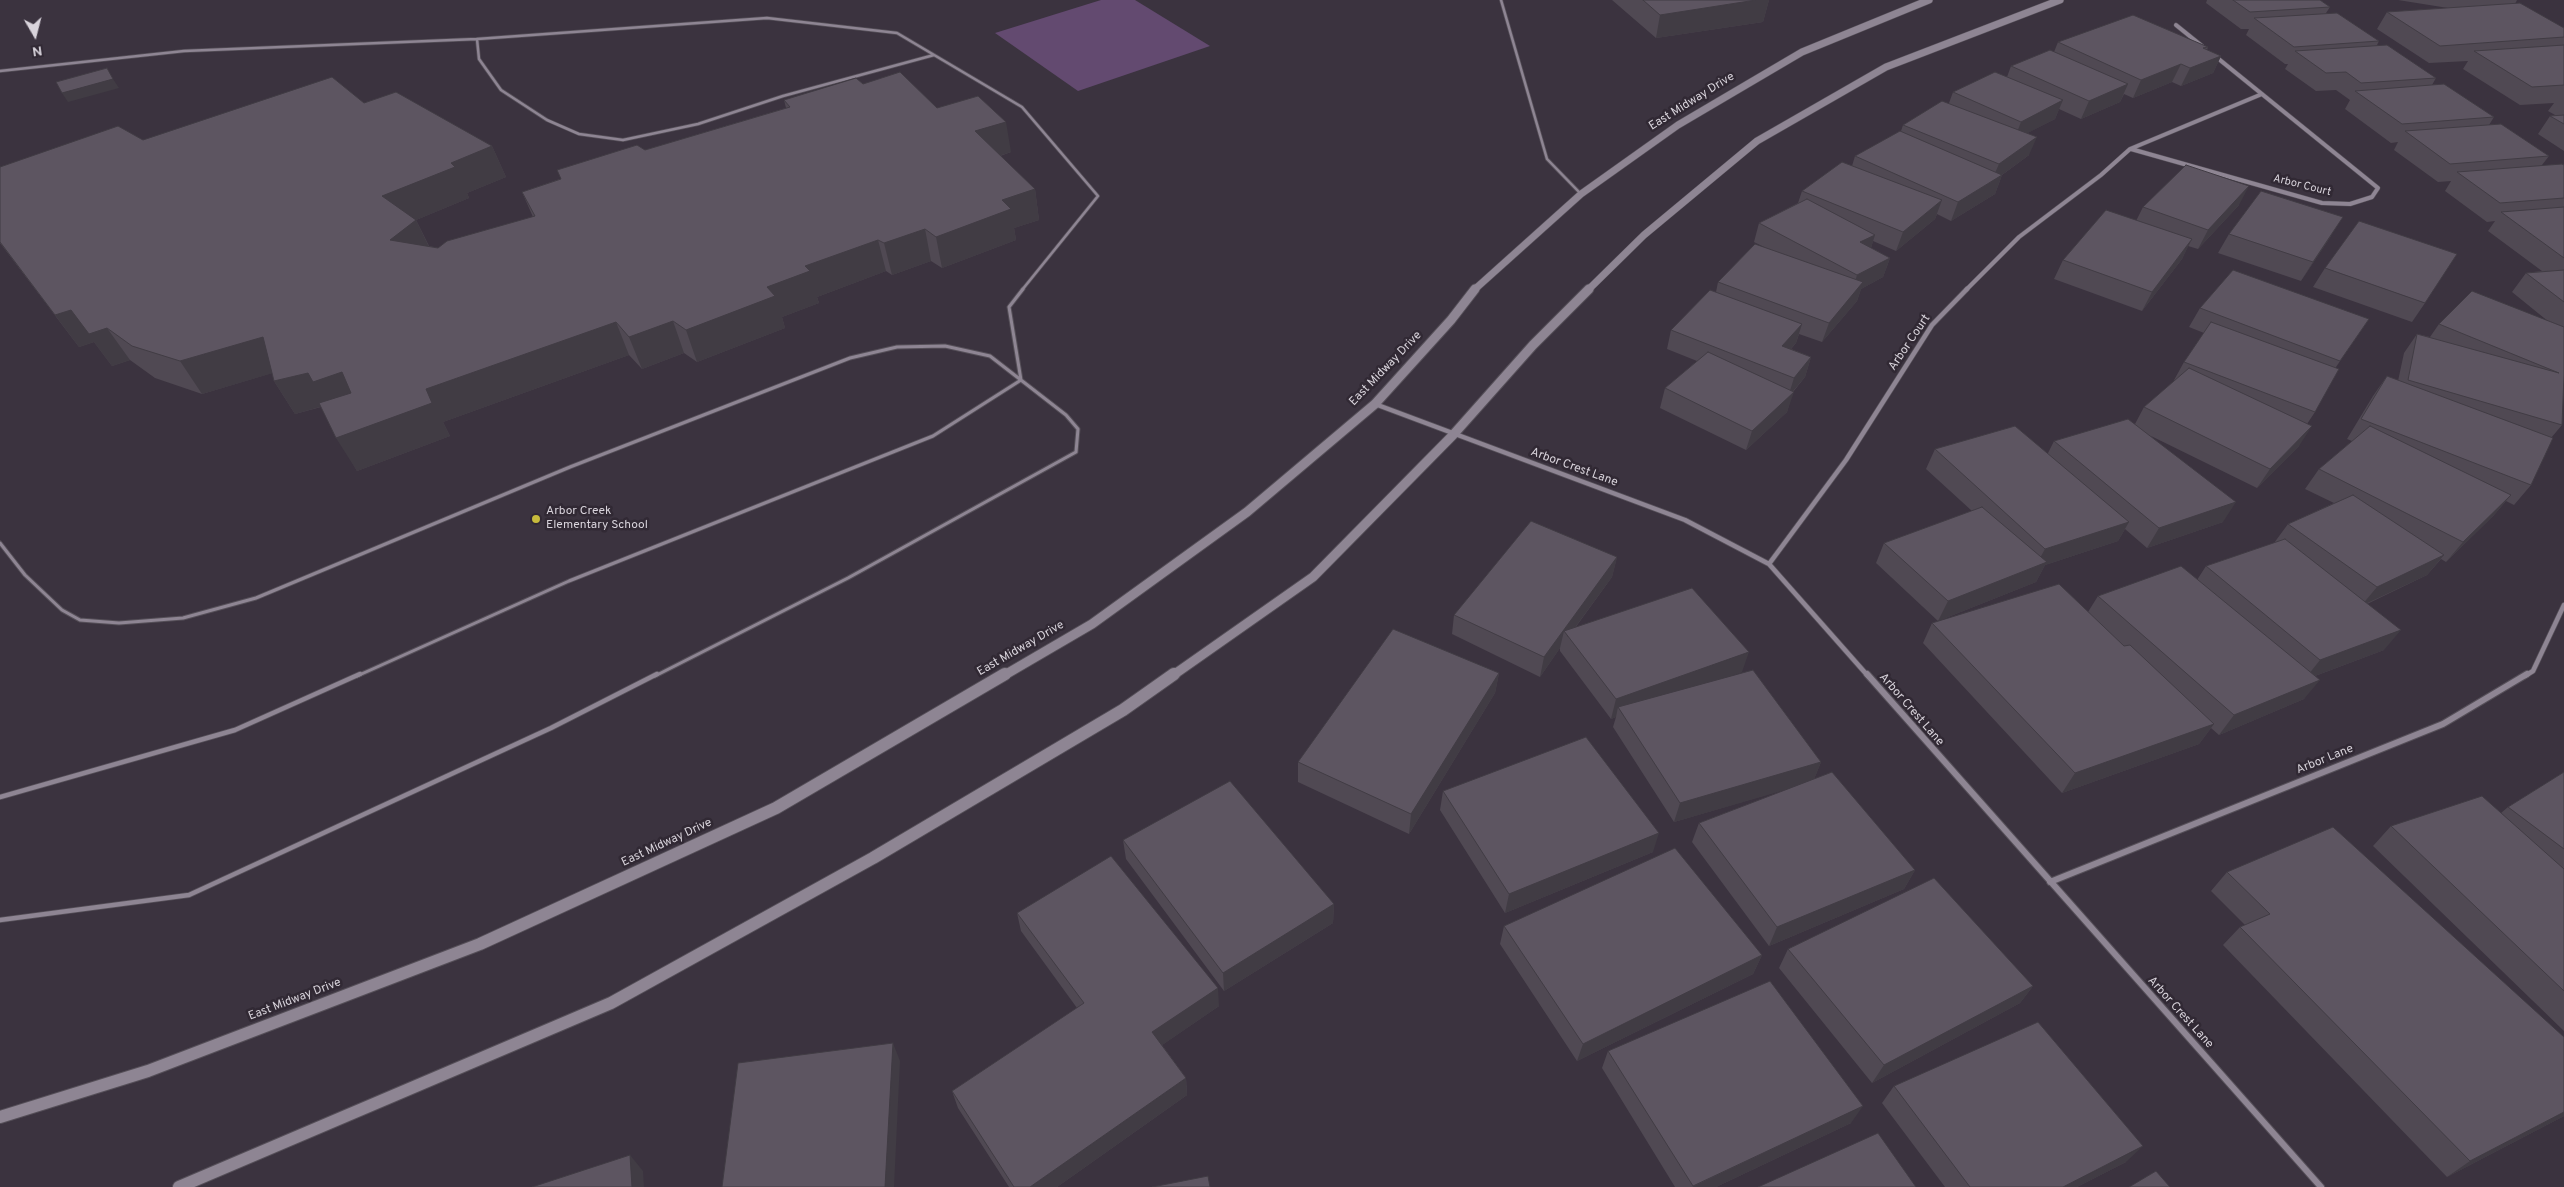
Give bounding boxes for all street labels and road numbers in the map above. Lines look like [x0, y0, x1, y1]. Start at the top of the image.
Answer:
street label: East Midway Drive [1647, 70, 1737, 134]
street label: Arbor Court [2272, 172, 2332, 200]
street label: Arbor Court [1886, 312, 1934, 374]
street label: East Midway Drive [1347, 329, 1425, 409]
street label: Arbor Crest Lane [1528, 446, 1620, 490]
street label: East Midway Drive [975, 618, 1067, 680]
street label: Arbor Crest Lane [1875, 671, 1947, 749]
street label: Arbor Lane [2294, 742, 2356, 778]
street label: East Midway Drive [620, 816, 714, 870]
street label: Arbor Crest Lane [2144, 974, 2216, 1052]
street label: East Midway Drive [247, 976, 343, 1024]

